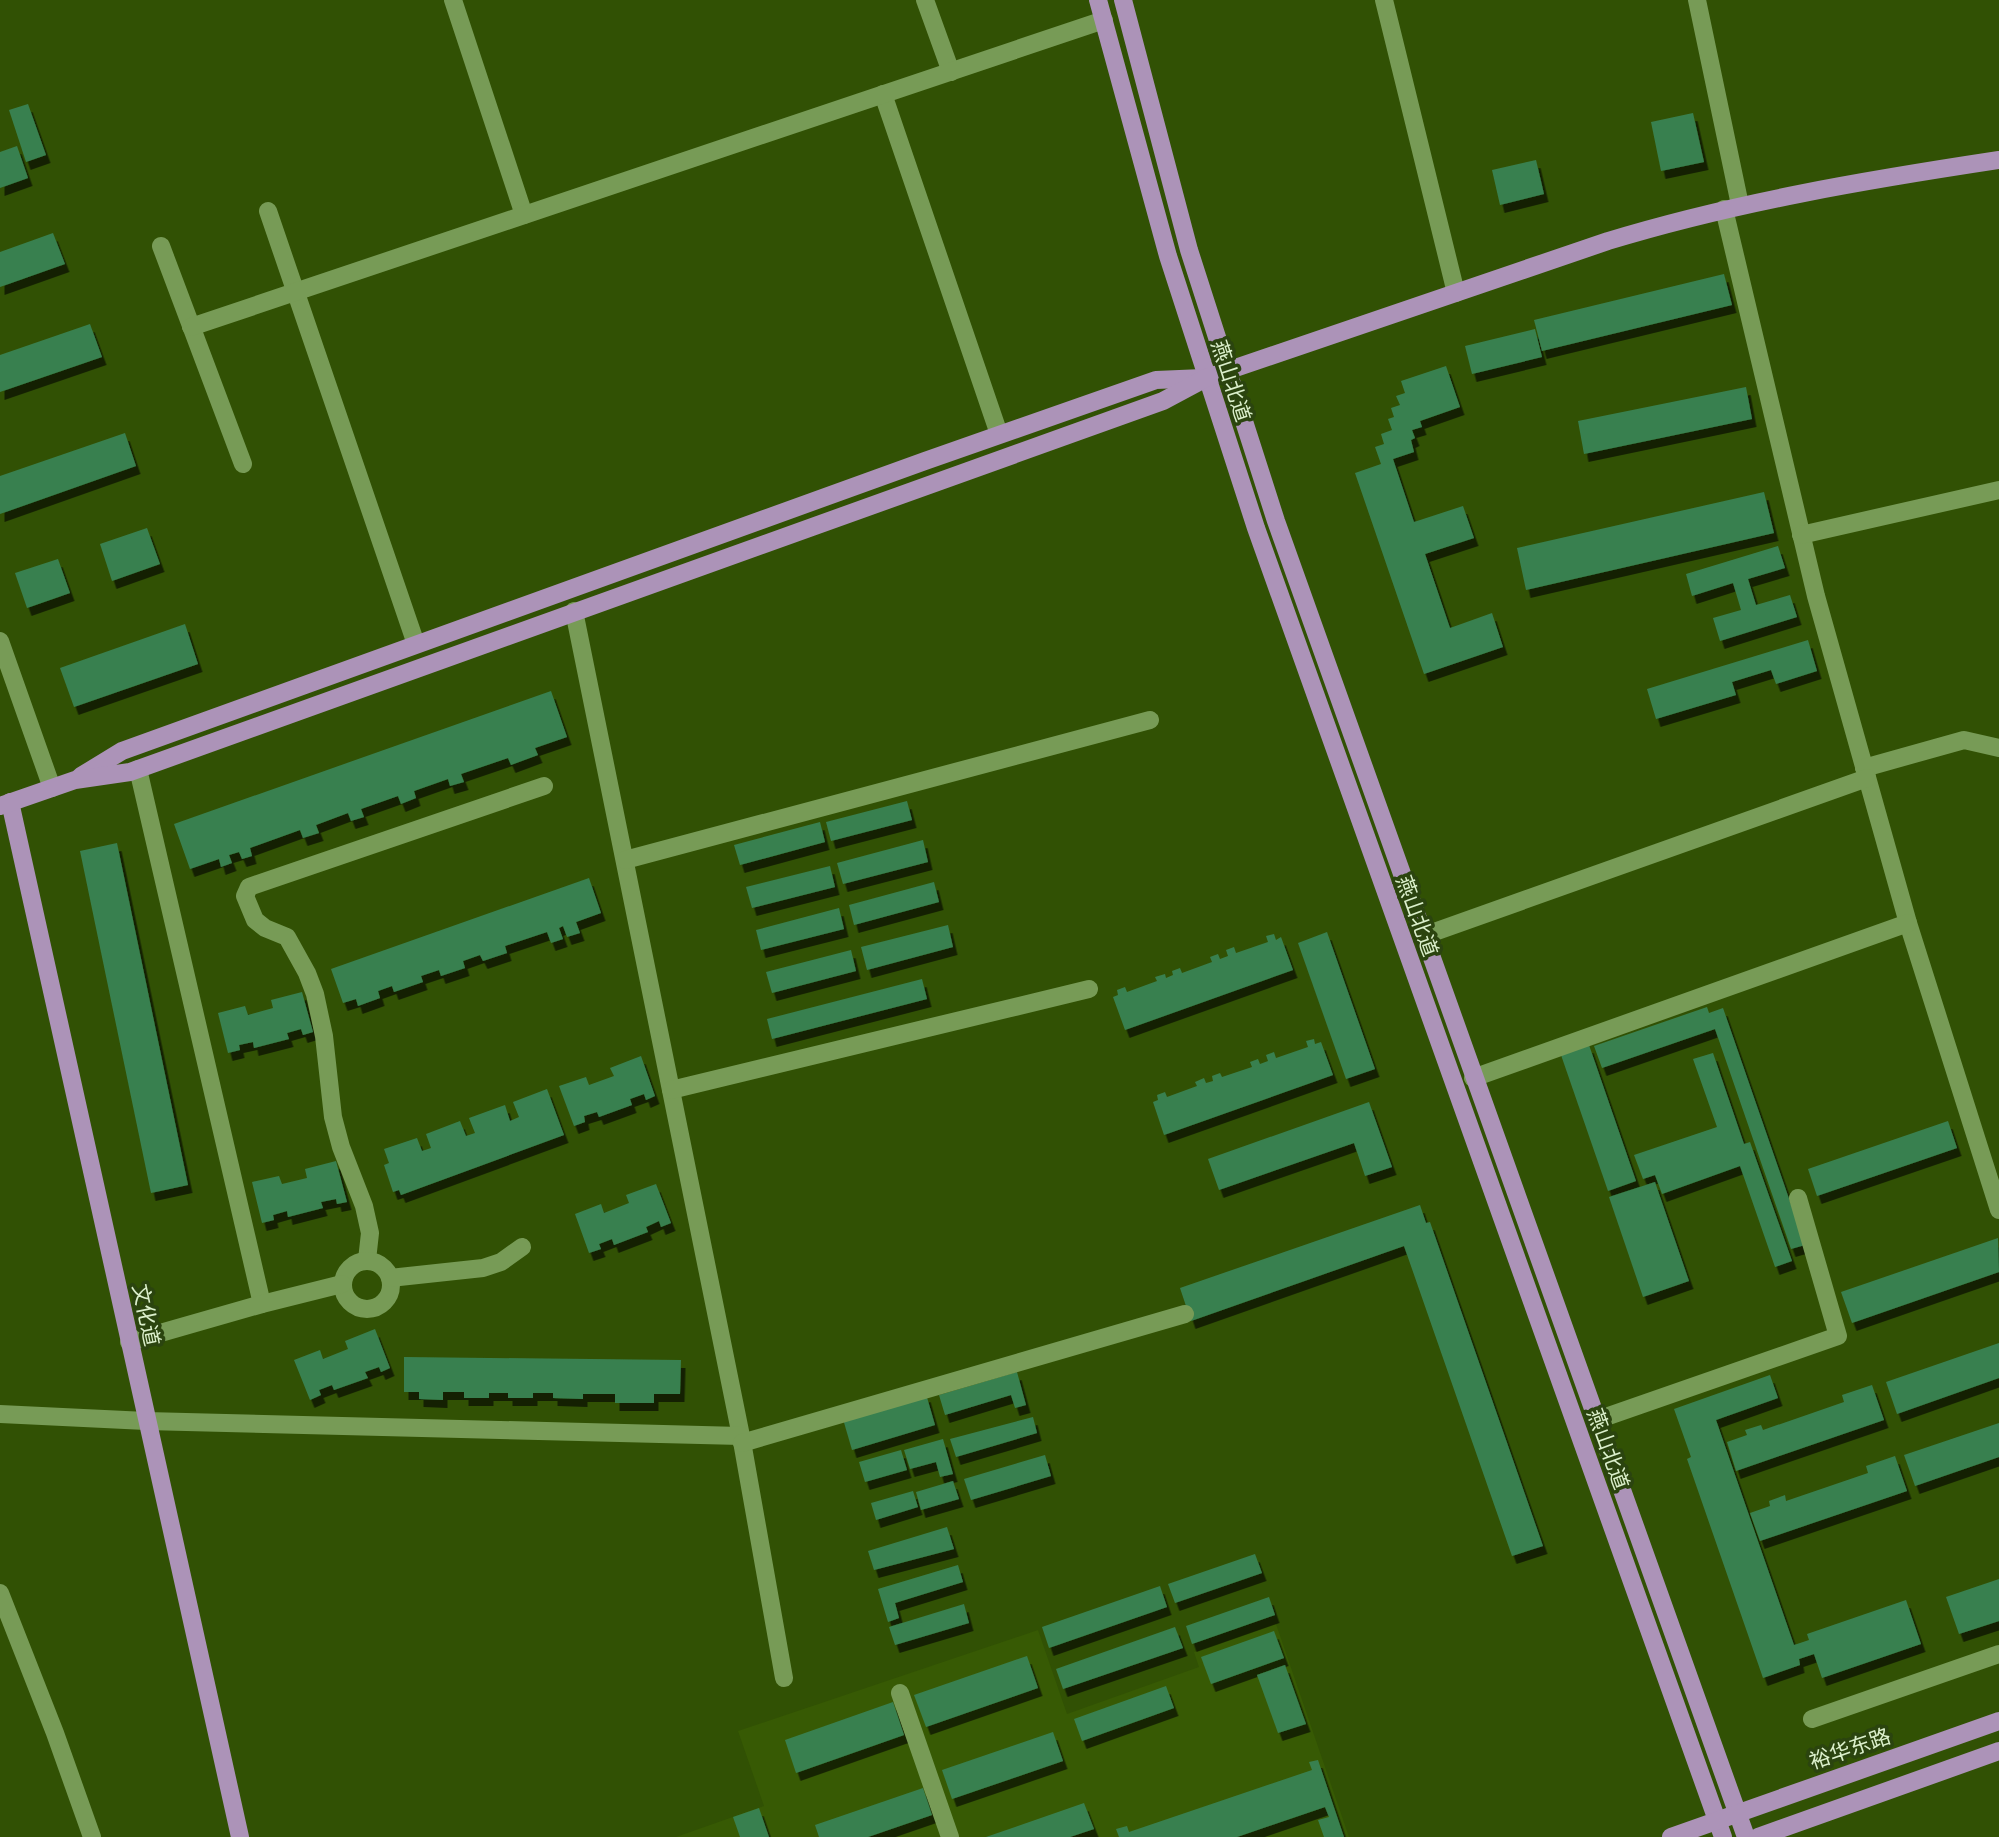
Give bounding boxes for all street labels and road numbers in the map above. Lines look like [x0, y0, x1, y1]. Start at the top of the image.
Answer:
street label: 燕山北道 [1208, 338, 1254, 424]
street label: 燕山北道 [1392, 873, 1442, 959]
street label: 文化道 [129, 1282, 163, 1348]
street label: 燕山北道 [1583, 1406, 1633, 1492]
street label: 裕华东路 [1807, 1725, 1893, 1773]

